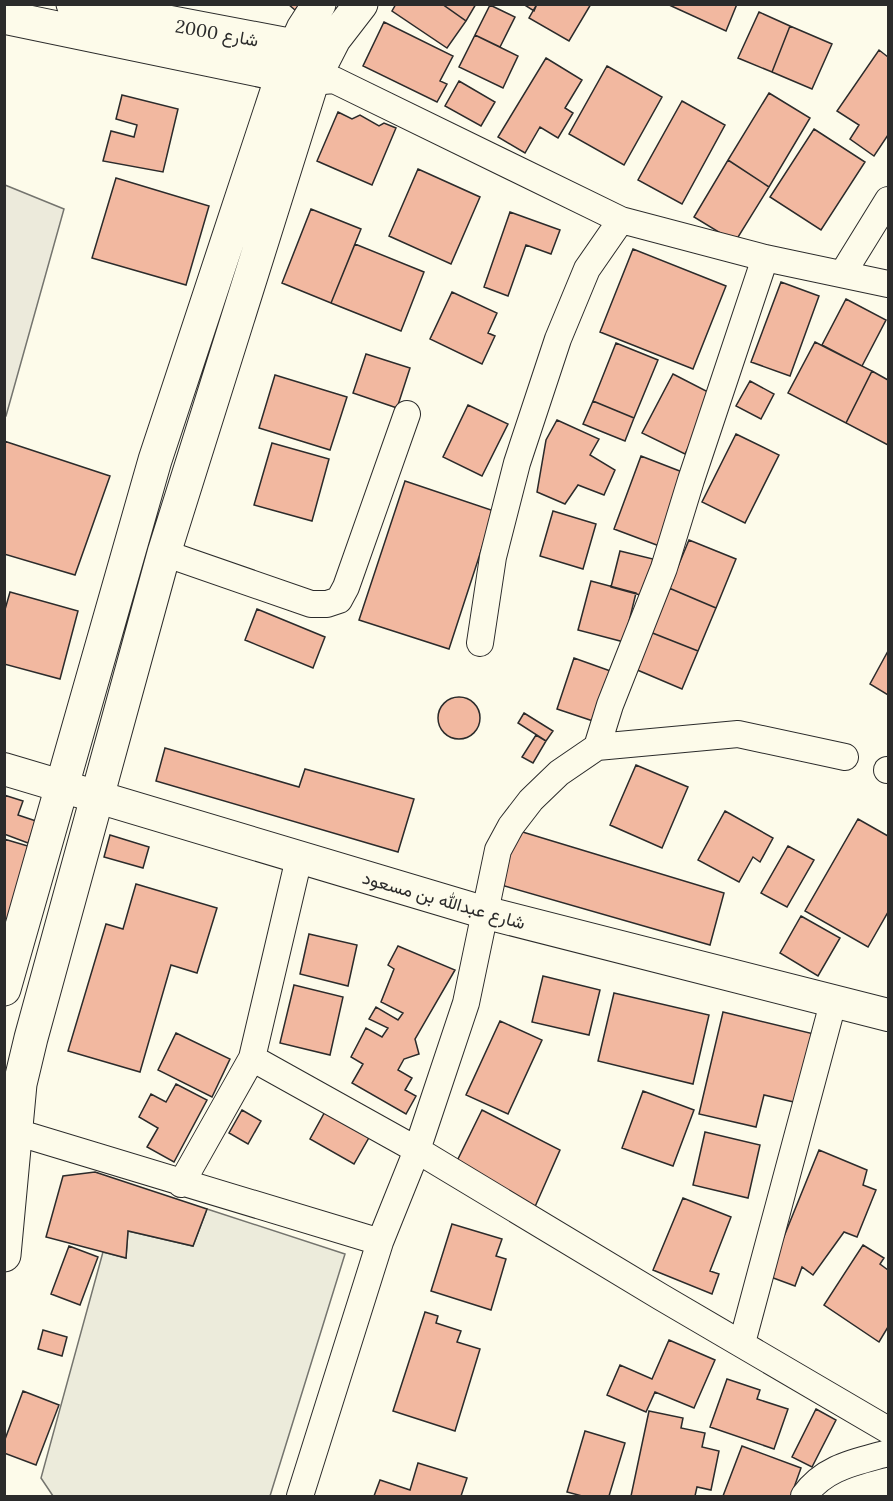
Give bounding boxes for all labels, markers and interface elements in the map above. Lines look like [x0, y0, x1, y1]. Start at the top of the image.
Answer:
street label: شارع 2000 [173, 14, 260, 53]
street label: شارع عبدالله بن مسعود [360, 866, 528, 935]

